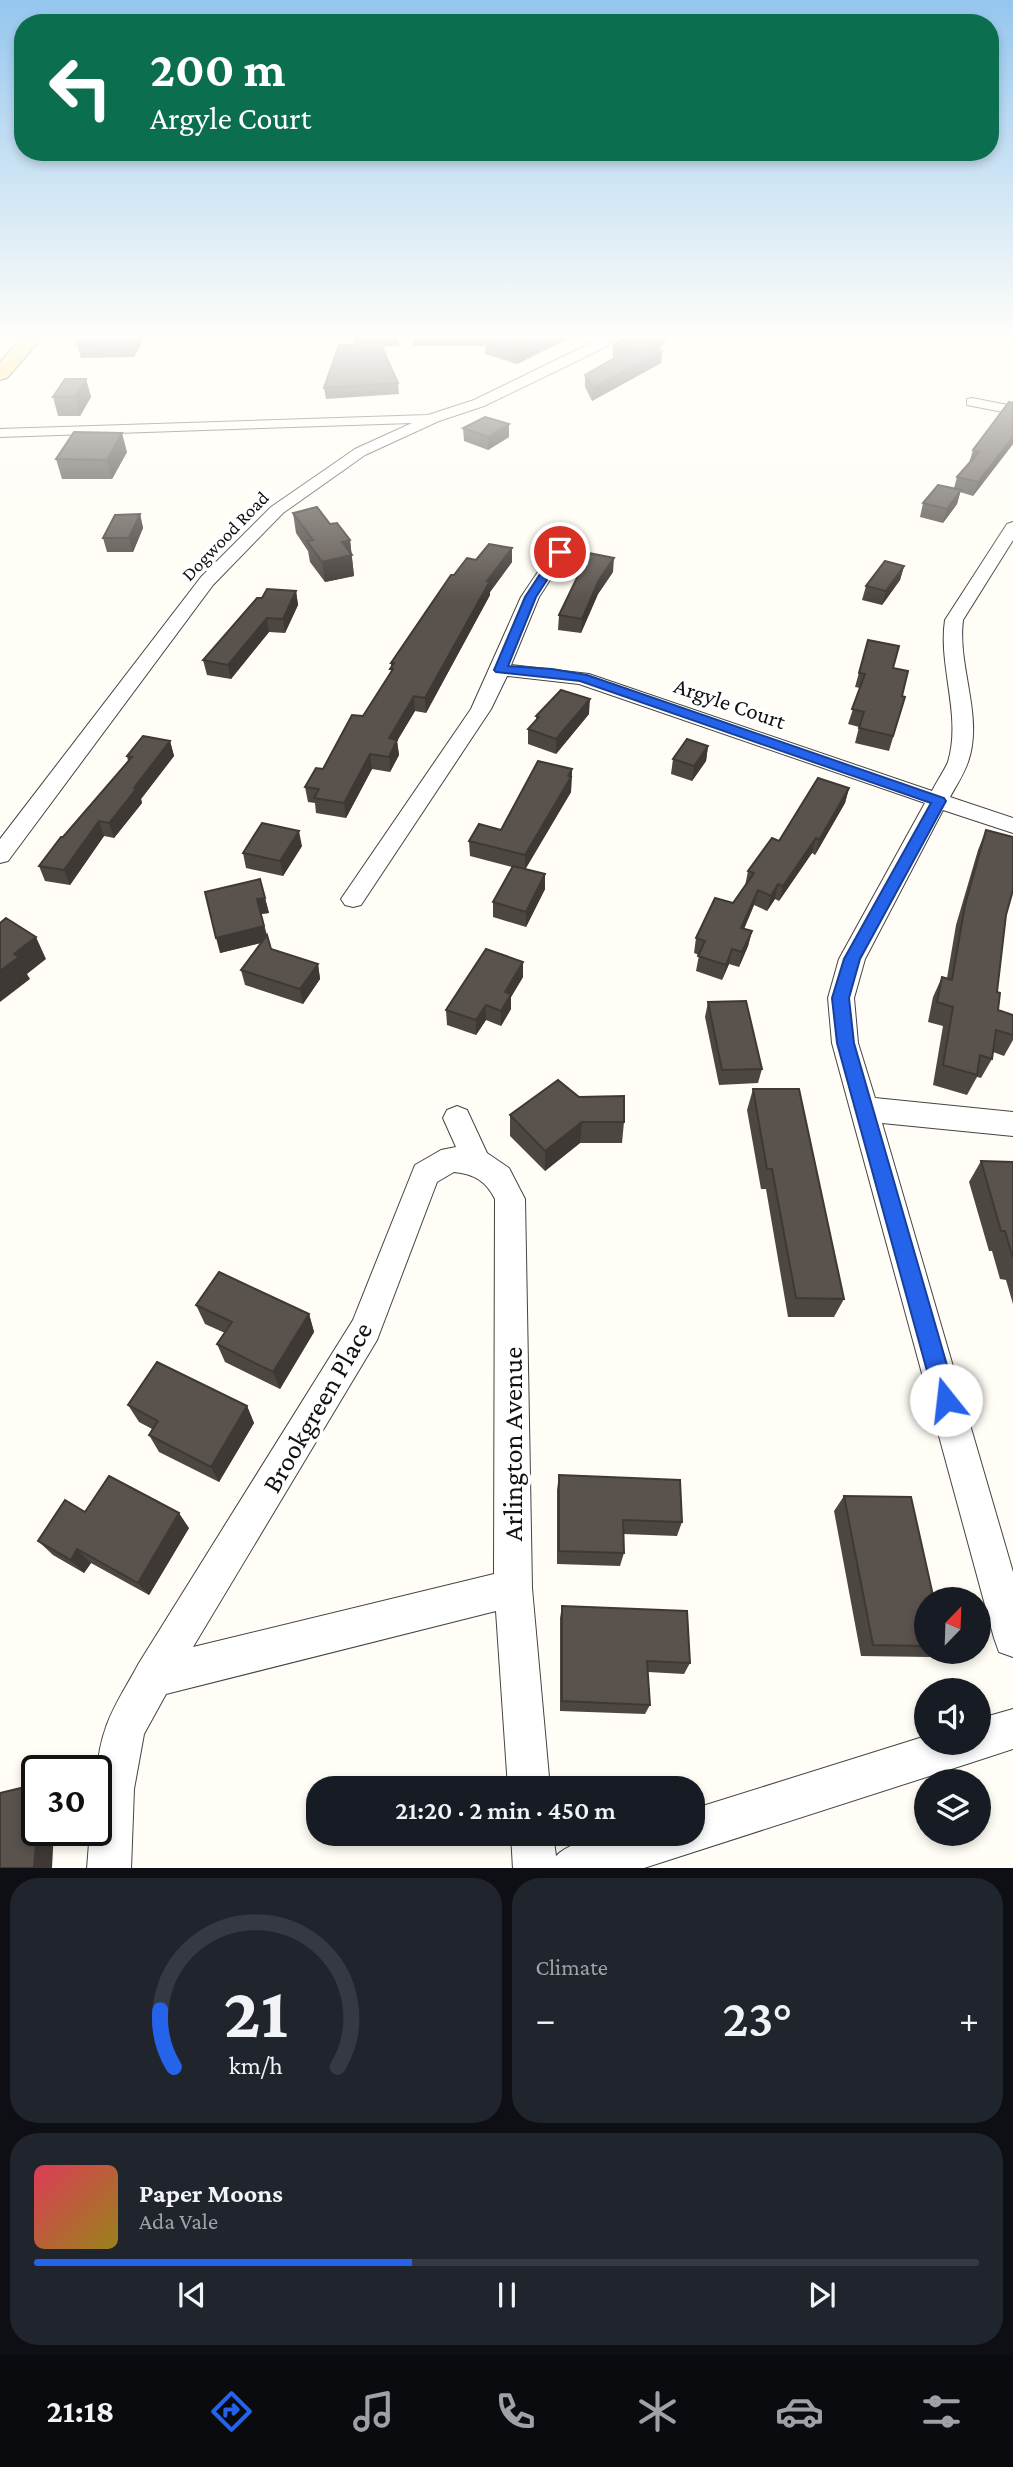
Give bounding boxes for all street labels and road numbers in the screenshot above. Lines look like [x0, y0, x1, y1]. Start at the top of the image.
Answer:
street label: Dogwood Road [177, 487, 273, 585]
street label: Argyle Court [671, 672, 789, 734]
street label: Brookgreen Place [256, 1316, 378, 1498]
street label: Arlington Avenue [497, 1347, 528, 1541]

